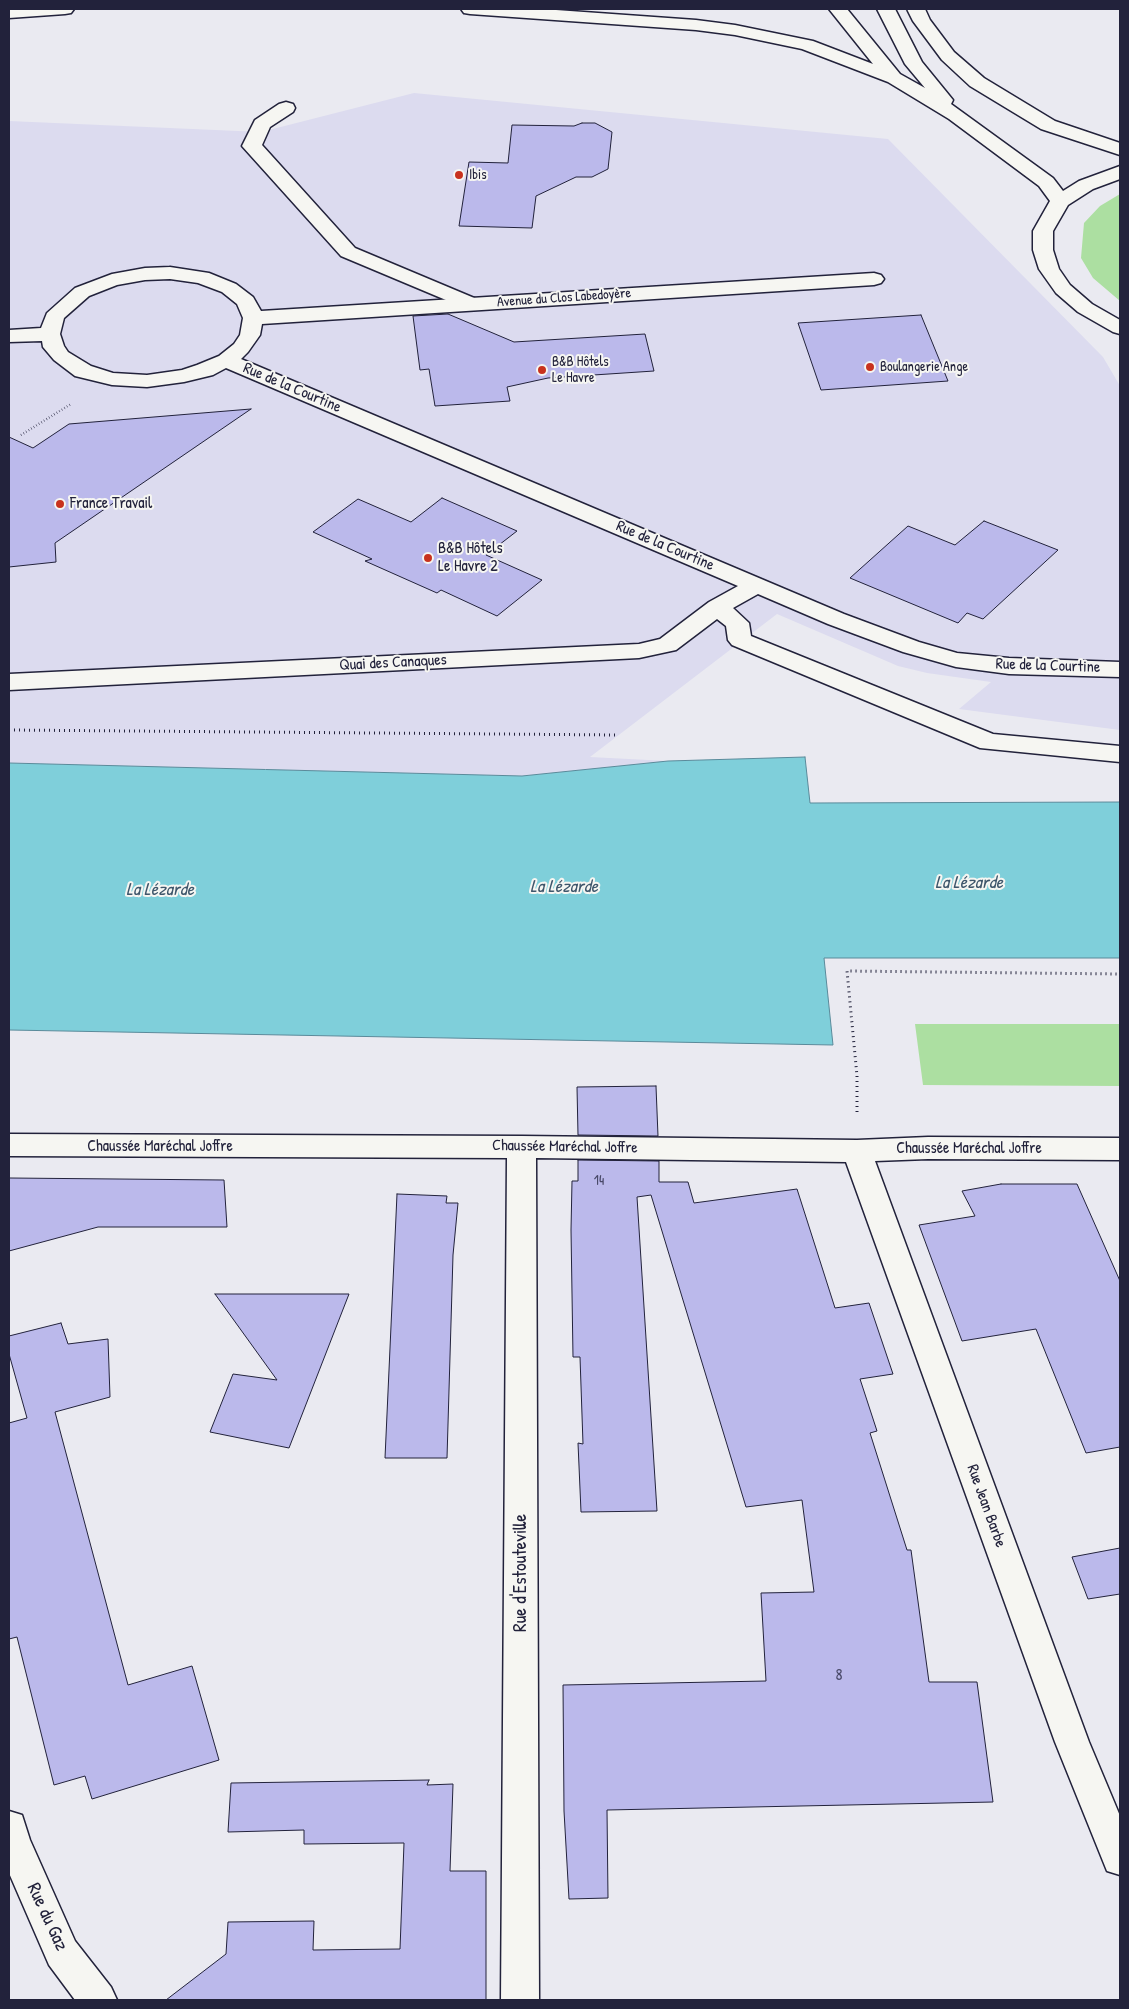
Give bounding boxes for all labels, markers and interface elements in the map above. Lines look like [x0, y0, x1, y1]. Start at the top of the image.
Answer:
place label: Ibis [469, 167, 487, 183]
marker: Ibis [453, 169, 465, 181]
street label: Avenue du Clos Labedoyère [496, 285, 632, 311]
place label: B&B Hôtels Le Havre [552, 354, 609, 387]
street label: Rue de la Courtine [240, 359, 344, 417]
place label: Boulangerie Ange [880, 359, 968, 375]
marker: Boulangerie Ange [864, 361, 876, 373]
marker: B&B Hôtels Le Havre [536, 364, 548, 376]
place label: France Travail [70, 494, 152, 514]
marker: France Travail [54, 498, 66, 510]
street label: Rue de la Courtine [613, 517, 717, 575]
place label: B&B Hôtels Le Havre 2 [438, 539, 503, 577]
marker: B&B Hôtels Le Havre 2 [422, 552, 434, 564]
street label: Quai des Canaques [339, 651, 447, 675]
street label: Rue de la Courtine [995, 655, 1101, 677]
water label: La Lézarde [935, 872, 1003, 894]
water label: La Lézarde [530, 876, 598, 898]
water label: La Lézarde [126, 879, 194, 901]
street label: Chaussée Maréchal Joffre [492, 1136, 638, 1158]
street label: Chaussée Maréchal Joffre [87, 1137, 233, 1157]
street label: Chaussée Maréchal Joffre [896, 1139, 1042, 1159]
house number: 14 [594, 1173, 604, 1189]
street label: Rue Jean Barbe [962, 1462, 1010, 1550]
street label: Rue d'Estouteville [510, 1514, 532, 1632]
house number: 8 [836, 1666, 842, 1686]
street label: Rue du Gaz [21, 1879, 73, 1955]

